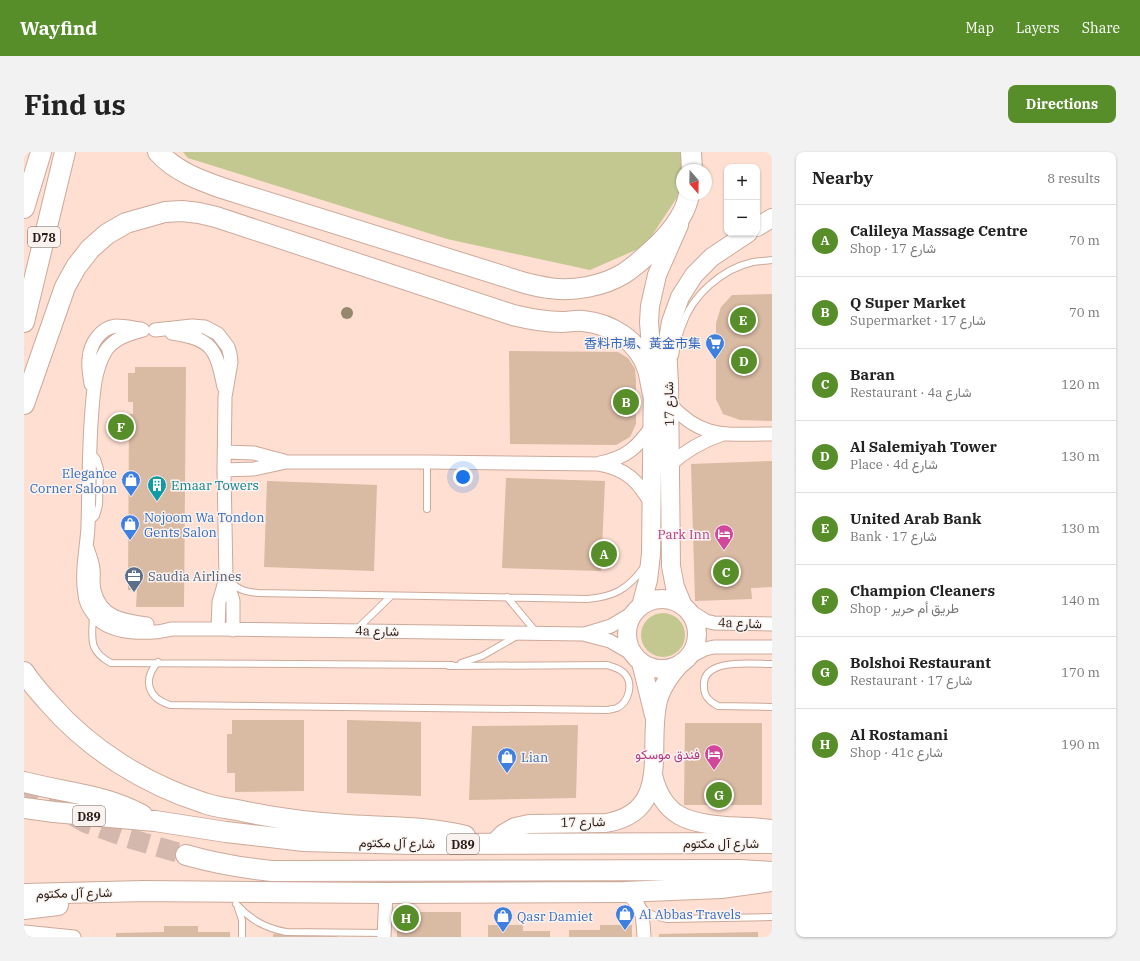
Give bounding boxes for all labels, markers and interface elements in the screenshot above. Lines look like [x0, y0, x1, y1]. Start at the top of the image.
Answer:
text: Wayfind [20, 16, 97, 40]
text: Map [966, 19, 994, 37]
text: Layers [1016, 19, 1060, 37]
text: Share [1082, 19, 1120, 37]
button: Directions [1008, 85, 1116, 123]
text: Find us [24, 86, 126, 123]
north arrow [676, 164, 712, 200]
map controls [724, 164, 760, 236]
button: + [724, 164, 760, 200]
text: Nearby [812, 167, 873, 189]
text: 8 results [1047, 170, 1100, 187]
button: − [724, 200, 760, 236]
text: Calileya Massage Centre [850, 221, 1028, 240]
road number: D78 [28, 227, 60, 247]
text: A [820, 232, 830, 249]
text: 70 m [1069, 232, 1100, 249]
text: Shop · شارع 17 [850, 240, 936, 257]
text: Q Super Market [850, 293, 966, 312]
text: B [820, 304, 830, 321]
text: 70 m [1069, 304, 1100, 321]
pin: E [730, 305, 756, 335]
text: Supermarket · شارع 17 [850, 312, 986, 329]
supermarket icon: 香料市場、黃金市集 [704, 332, 726, 360]
place label: 香料市場、黃金市集 [584, 335, 701, 352]
pin: D [731, 346, 757, 376]
text: Baran [850, 365, 895, 384]
text: C [821, 376, 829, 393]
text: 120 m [1061, 376, 1100, 393]
street label: شارع 17 [660, 381, 679, 427]
text: Restaurant · 4a شارع [850, 384, 972, 401]
pin: B [613, 387, 639, 417]
pin: F [108, 412, 134, 442]
text: Al Salemiyah Tower [850, 437, 997, 456]
text: D [820, 448, 830, 465]
text: 130 m [1061, 448, 1100, 465]
text: Place · 4d شارع [850, 456, 938, 473]
place label: Elegance Corner Saloon [30, 465, 117, 497]
your location [453, 467, 473, 487]
shop icon: Elegance Corner Saloon [120, 469, 142, 497]
building icon: Emaar Towers [146, 474, 168, 502]
place label: Emaar Towers [171, 477, 259, 494]
place label: Nojoom Wa Tondon Gents Salon [144, 509, 265, 541]
text: United Arab Bank [850, 509, 981, 528]
shop icon: Nojoom Wa Tondon Gents Salon [119, 513, 141, 541]
text: E [821, 520, 829, 537]
text: 130 m [1061, 520, 1100, 537]
hotel icon: Park Inn [713, 523, 735, 551]
place label: Park Inn [657, 526, 710, 543]
text: Bank · شارع 17 [850, 528, 937, 545]
pin: A [591, 539, 617, 569]
pin: C [713, 557, 739, 587]
office icon: Saudia Airlines [123, 565, 145, 593]
place label: Saudia Airlines [148, 568, 241, 585]
text: Champion Cleaners [850, 581, 995, 600]
text: F [821, 592, 829, 609]
text: 140 m [1061, 592, 1100, 609]
text: Shop · طريق أم حرير [850, 600, 959, 617]
street label: 4a شارع [718, 614, 762, 633]
street label: 4a شارع [355, 622, 399, 641]
text: Bolshoi Restaurant [850, 653, 991, 672]
text: G [820, 664, 830, 681]
text: 170 m [1061, 664, 1100, 681]
text: Restaurant · شارع 17 [850, 672, 972, 689]
text: Al Rostamani [850, 725, 948, 744]
text: H [820, 736, 830, 753]
text: 190 m [1061, 736, 1100, 753]
hotel icon: فندق موسكو [703, 743, 725, 771]
text: Shop · 41c شارع [850, 744, 943, 761]
shop icon: Lian [496, 746, 518, 774]
place label: فندق موسكو [635, 746, 700, 763]
place label: Lian [521, 749, 548, 766]
pin: G [706, 780, 732, 810]
road number: D89 [73, 806, 105, 826]
street label: شارع 17 [560, 813, 606, 832]
street label: شارع آل مكتوم [359, 834, 435, 853]
road number: D89 [447, 834, 479, 854]
street label: شارع آل مكتوم [683, 835, 759, 853]
street label: شارع آل مكتوم [36, 884, 112, 903]
pin: H [393, 903, 419, 933]
shop icon: Al Abbas Travels [614, 903, 636, 931]
shop icon: Qasr Damiet [492, 905, 514, 933]
place label: Al Abbas Travels [639, 906, 741, 923]
place label: Qasr Damiet [517, 908, 593, 925]

